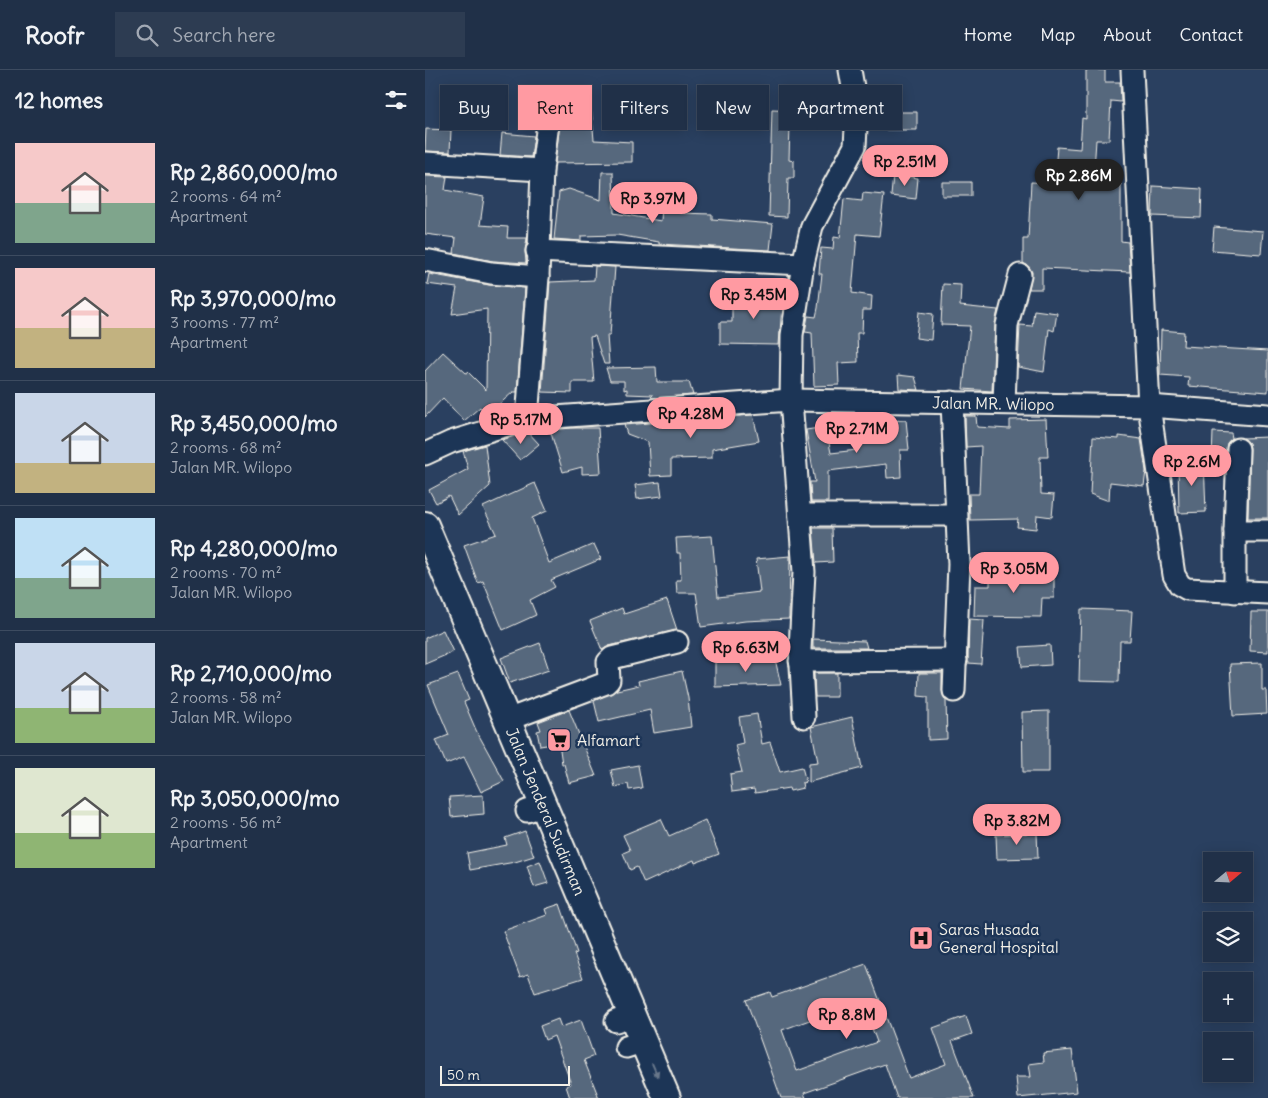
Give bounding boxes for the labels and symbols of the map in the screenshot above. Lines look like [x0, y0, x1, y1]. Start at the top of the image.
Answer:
pin: Rp 2.51M [853, 144, 957, 187]
pin: Rp 2.86M [1027, 158, 1131, 201]
pin: Rp 3.97M [601, 182, 705, 224]
pin: Rp 3.45M [702, 278, 806, 320]
street label: Jalan MR. Wilopo [932, 392, 1055, 414]
pin: Rp 4.28M [639, 396, 743, 439]
pin: Rp 5.17M [469, 402, 573, 445]
pin: Rp 2.71M [805, 412, 909, 454]
pin: Rp 2.6M [1146, 444, 1238, 487]
pin: Rp 3.05M [962, 552, 1066, 594]
pin: Rp 6.63M [694, 630, 798, 673]
street label: Jalan Jenderal Sudirman [502, 725, 590, 898]
supermarket icon: Alfamart [546, 727, 572, 753]
place label: Alfamart [577, 730, 641, 750]
pin: Rp 3.82M [965, 804, 1069, 846]
north arrow [1203, 852, 1253, 902]
place label: Saras Husada General Hospital [939, 919, 1059, 957]
hospital icon: Saras Husada General Hospital [908, 925, 934, 951]
pin: Rp 8.8M [801, 998, 893, 1040]
scale bar [440, 1063, 570, 1086]
one-way arrow [651, 1063, 659, 1077]

